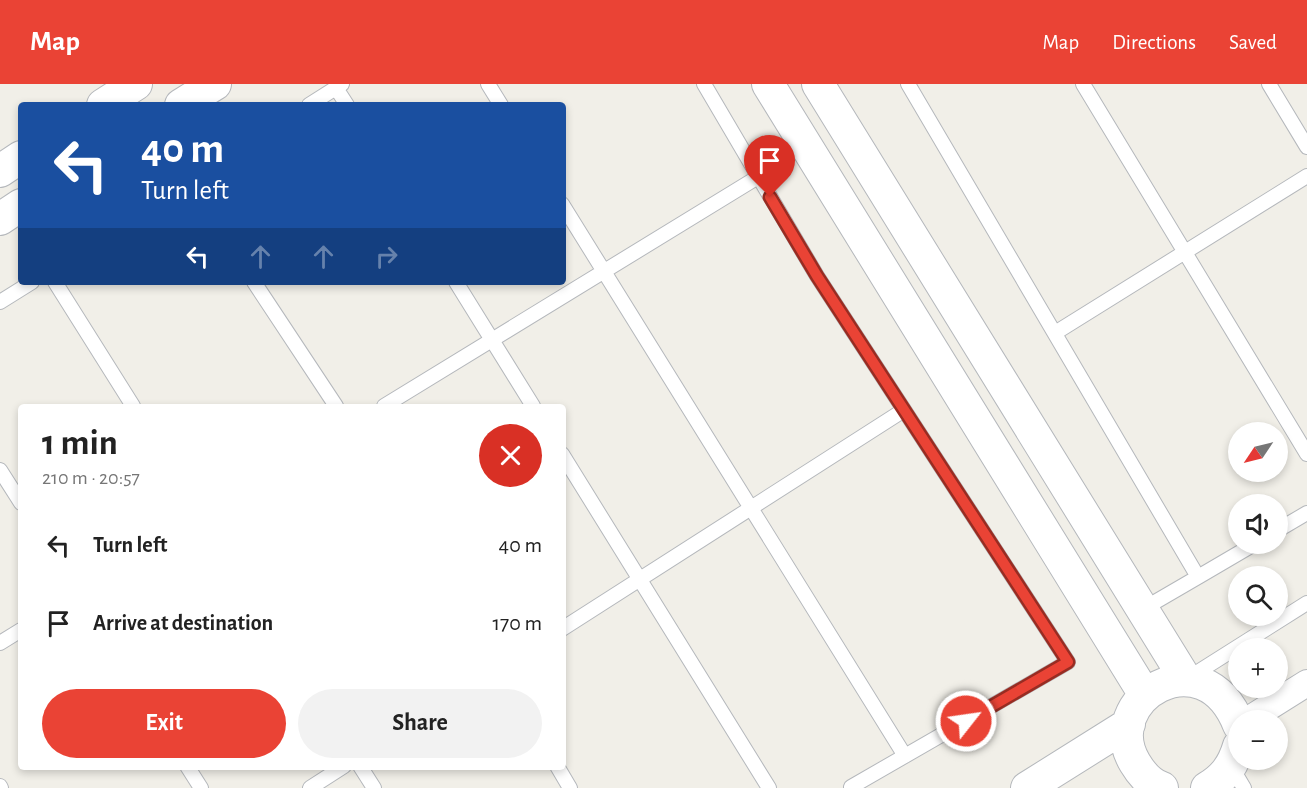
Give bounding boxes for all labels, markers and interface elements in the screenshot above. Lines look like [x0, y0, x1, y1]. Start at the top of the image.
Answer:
text: Map [30, 28, 80, 56]
text: Map [1043, 32, 1079, 53]
text: Directions [1112, 32, 1196, 53]
text: Saved [1229, 32, 1277, 53]
icon: left [42, 126, 120, 204]
text: 40 m [141, 128, 224, 170]
pin [744, 135, 795, 197]
icon: arrive [753, 144, 786, 177]
text: Turn left [141, 177, 229, 204]
icon: left [181, 240, 214, 273]
icon: ahead [244, 240, 277, 273]
icon: ahead [307, 240, 340, 273]
icon: right [370, 240, 403, 273]
north arrow [1228, 422, 1288, 482]
map controls [1228, 422, 1288, 770]
button: close [479, 424, 542, 487]
text: 1 min [42, 425, 118, 461]
text: 210 m · 20:57 [42, 468, 140, 488]
button: sound [1228, 494, 1288, 554]
icon: left [42, 529, 75, 562]
text: Turn left [93, 534, 167, 556]
text: 40 m [499, 534, 542, 556]
button: search [1228, 566, 1288, 626]
icon: arrive [42, 607, 75, 640]
text: Arrive at destination [93, 612, 273, 634]
text: 170 m [492, 612, 542, 634]
button: + [1228, 638, 1288, 698]
button: Exit [42, 689, 286, 758]
button: Share [298, 689, 542, 758]
position arrow [934, 689, 998, 753]
button: − [1228, 710, 1288, 770]

